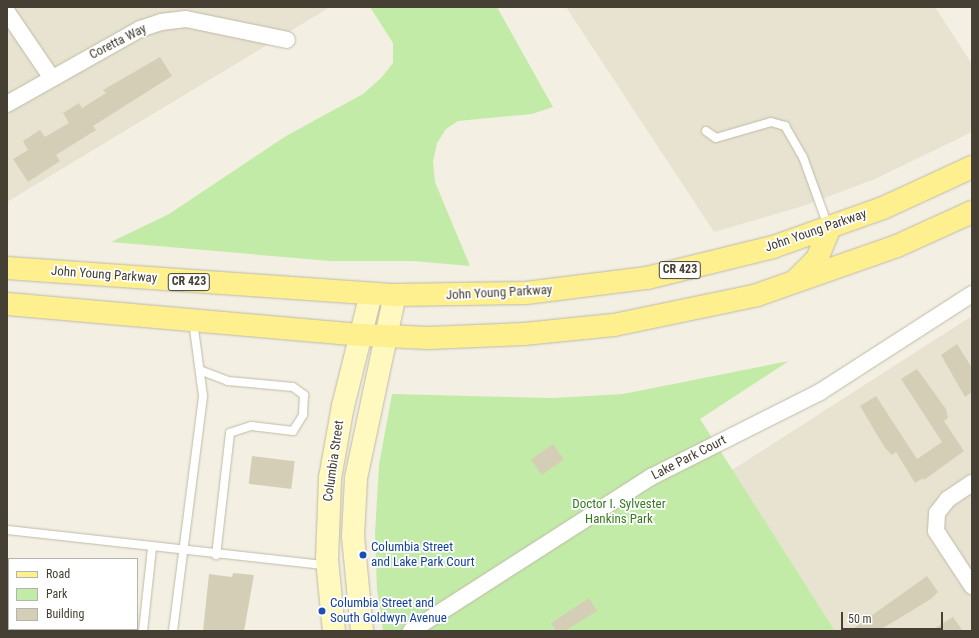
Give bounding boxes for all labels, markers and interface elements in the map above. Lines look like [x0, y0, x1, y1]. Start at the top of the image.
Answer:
street label: Coretta Way [87, 21, 149, 63]
street label: John Young Parkway [763, 206, 869, 256]
road number: CR 423 [658, 260, 702, 280]
street label: John Young Parkway [50, 264, 158, 286]
road number: CR 423 [167, 272, 211, 292]
street label: John Young Parkway [445, 282, 553, 304]
street label: Columbia Street [321, 419, 347, 503]
street label: Lake Park Court [649, 433, 729, 483]
park label: Doctor I. Sylvester Hankins Park [572, 497, 666, 528]
place label: Columbia Street and Lake Park Court [371, 540, 475, 571]
marker: Columbia Street and Lake Park Court [358, 550, 368, 560]
legend [8, 558, 138, 630]
text: Road [46, 567, 70, 581]
text: Park [46, 587, 67, 601]
place label: Columbia Street and South Goldwyn Avenue [330, 596, 447, 627]
scale bar [843, 604, 945, 630]
marker: Columbia Street and South Goldwyn Avenue [317, 606, 327, 616]
text: Building [46, 607, 84, 621]
text: 50 m [848, 612, 872, 626]

